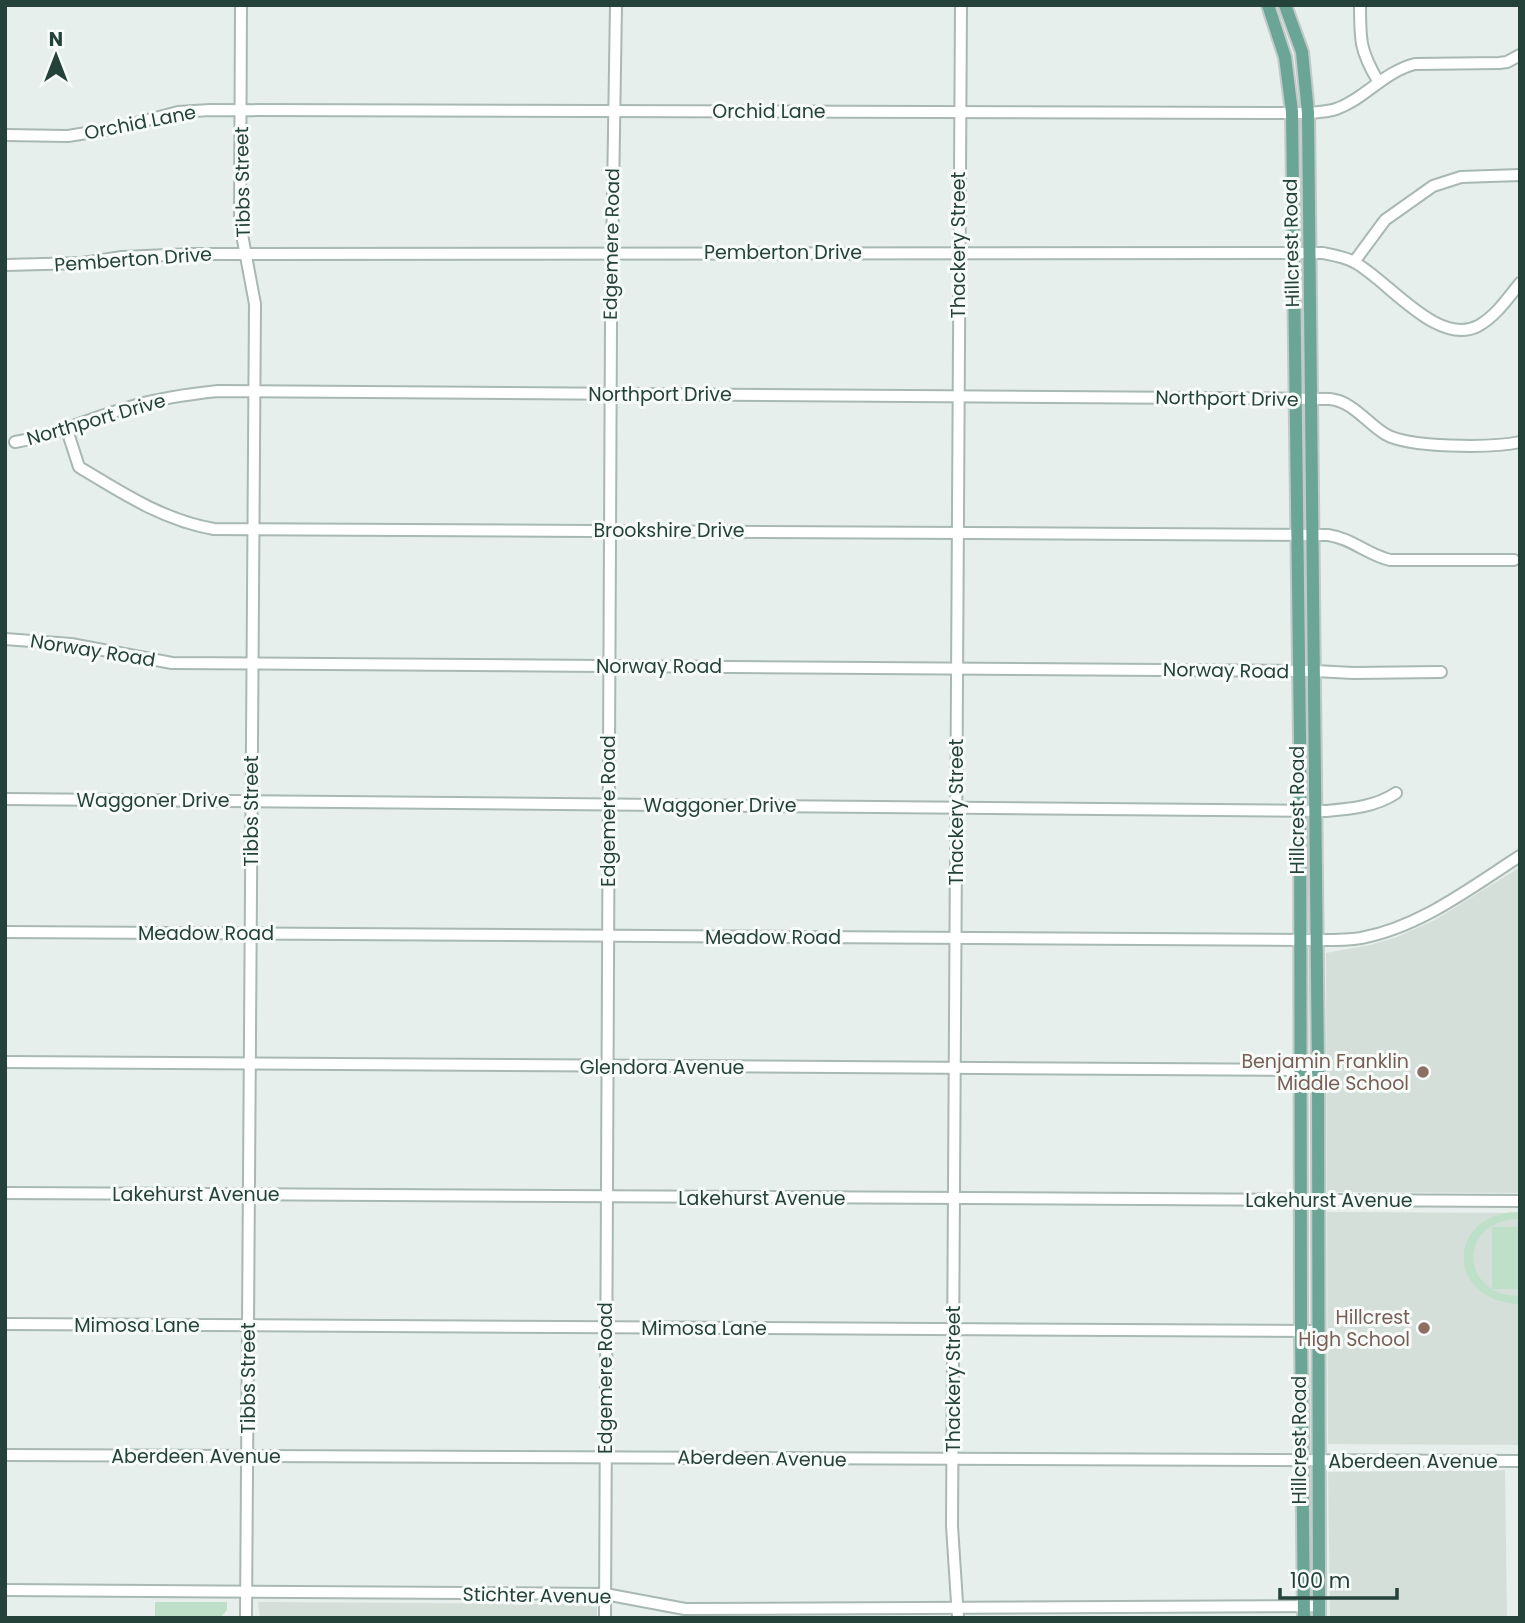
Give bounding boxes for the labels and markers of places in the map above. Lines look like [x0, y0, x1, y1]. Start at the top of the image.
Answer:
place label: Benjamin Franklin Middle School [1241, 1048, 1409, 1097]
marker: Benjamin Franklin Middle School [1415, 1064, 1431, 1080]
place label: Hillcrest High School [1298, 1304, 1410, 1353]
marker: Hillcrest High School [1416, 1320, 1432, 1336]

